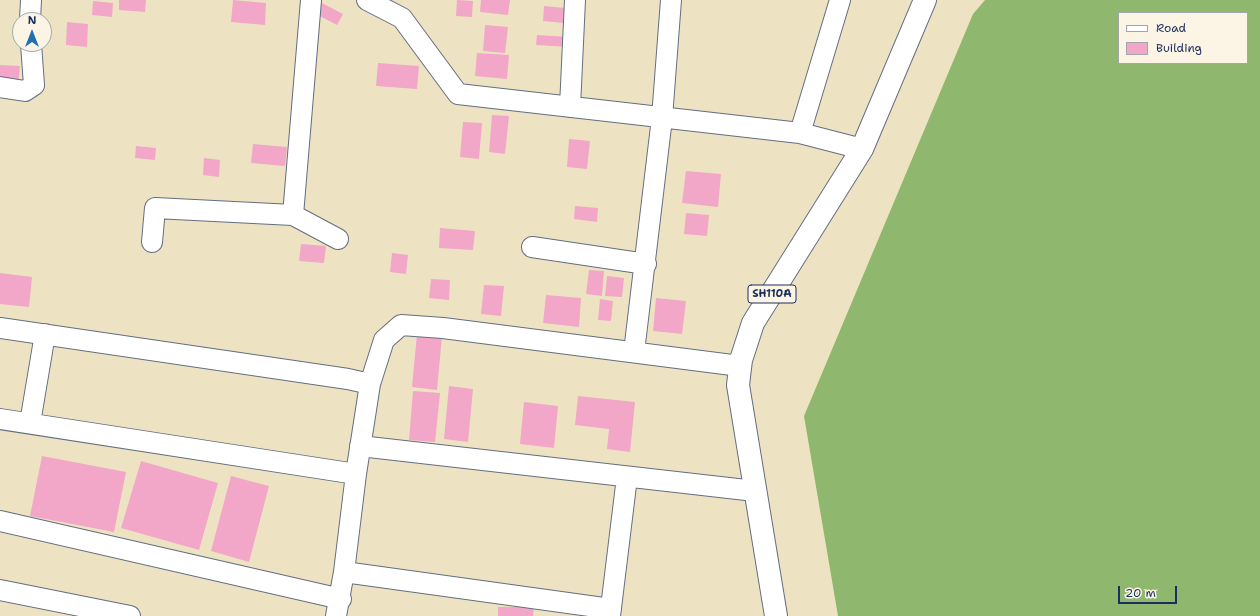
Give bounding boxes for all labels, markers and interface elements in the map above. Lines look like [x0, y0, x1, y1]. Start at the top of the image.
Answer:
north arrow [12, 12, 52, 52]
legend [1118, 12, 1248, 64]
text: N [28, 13, 36, 28]
text: Road [1156, 20, 1186, 36]
text: Building [1156, 40, 1202, 56]
road number: SH110A [748, 285, 796, 303]
scale bar [1120, 578, 1179, 604]
text: 20 m [1125, 585, 1156, 601]

